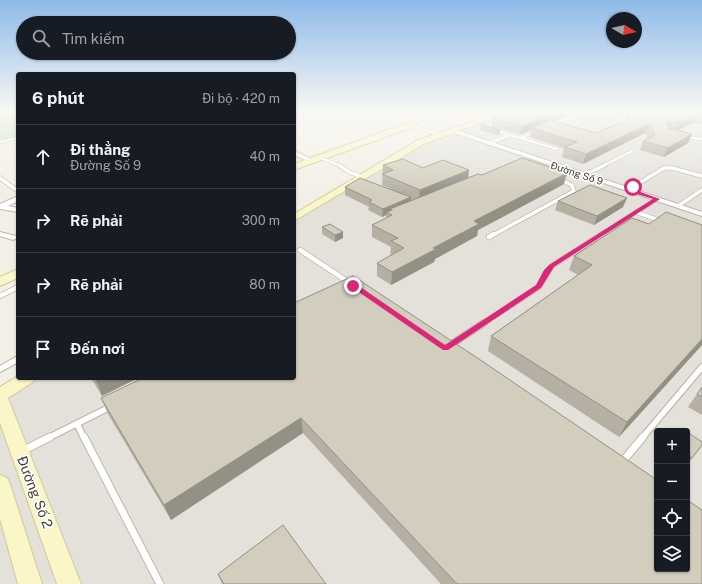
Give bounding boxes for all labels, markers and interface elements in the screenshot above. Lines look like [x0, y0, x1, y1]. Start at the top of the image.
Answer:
north arrow [606, 12, 642, 48]
search box [16, 16, 296, 60]
icon: search [30, 27, 52, 49]
text: Tìm kiếm [62, 30, 124, 47]
text: 6 phút [32, 88, 85, 108]
text: Đi bộ · 420 m [202, 91, 280, 106]
text: Đi thẳng [70, 141, 131, 158]
icon: ahead [32, 146, 54, 168]
text: 40 m [249, 149, 280, 164]
text: Đường Số 9 [70, 158, 141, 173]
street label: Đường Số 9 [549, 159, 605, 187]
route start [624, 178, 642, 196]
icon: right [32, 210, 54, 232]
text: Rẽ phải [70, 212, 123, 229]
text: 300 m [242, 213, 280, 228]
icon: right [32, 274, 54, 296]
text: Rẽ phải [70, 276, 123, 293]
text: 80 m [249, 277, 280, 292]
route end [344, 277, 362, 295]
icon: arrive [32, 338, 54, 360]
text: Đến nơi [70, 340, 125, 357]
map controls [654, 428, 690, 572]
button: + [654, 428, 690, 464]
street label: Đường Số 2 [14, 454, 56, 530]
button: − [654, 464, 690, 500]
button: locate [654, 500, 690, 536]
button: layers [654, 536, 690, 572]

